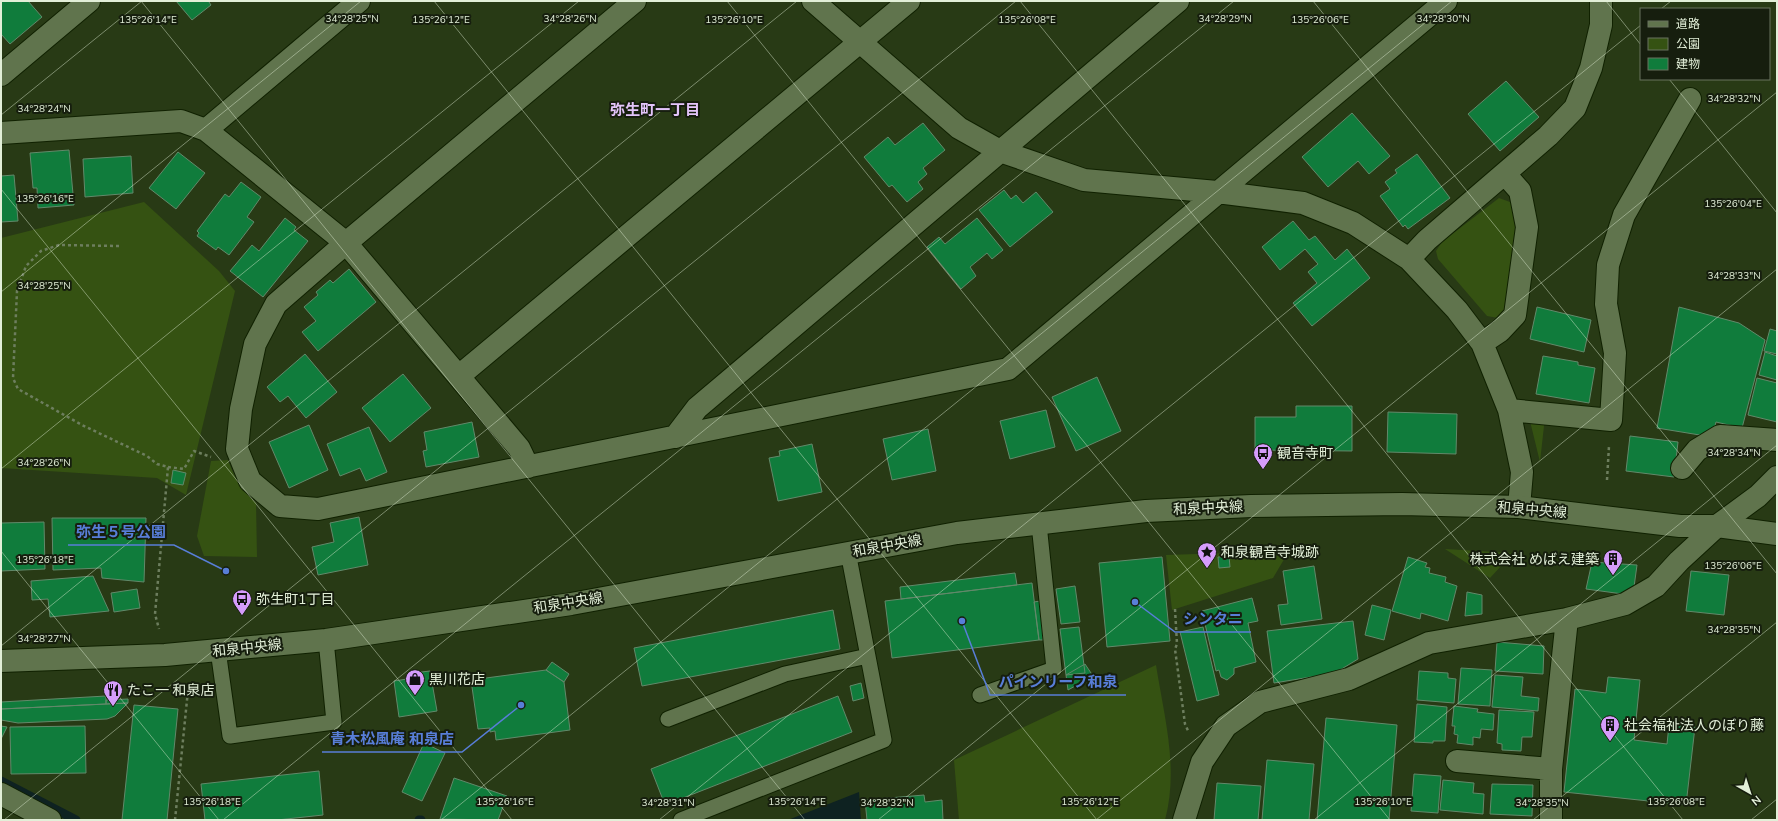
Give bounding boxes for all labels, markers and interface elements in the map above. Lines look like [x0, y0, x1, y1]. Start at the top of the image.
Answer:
legend [1640, 8, 1770, 80]
text: 34°28'25"N [325, 12, 379, 26]
text: 34°28'26"N [543, 12, 597, 26]
text: 34°28'29"N [1198, 12, 1252, 26]
text: 34°28'30"N [1416, 12, 1470, 26]
text: 135°26'14"E [119, 13, 177, 27]
text: 135°26'12"E [412, 13, 470, 27]
text: 135°26'10"E [705, 13, 763, 27]
text: 135°26'08"E [998, 13, 1056, 27]
text: 135°26'06"E [1291, 13, 1349, 27]
text: 道路 [1676, 16, 1700, 32]
text: 公園 [1676, 36, 1700, 52]
text: 建物 [1676, 56, 1700, 72]
text: 34°28'32"N [1707, 92, 1761, 106]
district label: 弥生町一丁目 [610, 100, 700, 120]
text: 34°28'24"N [17, 102, 71, 116]
text: 135°26'16"E [16, 192, 74, 206]
text: 135°26'04"E [1704, 197, 1762, 211]
text: 34°28'33"N [1707, 269, 1761, 283]
text: 34°28'25"N [17, 279, 71, 293]
bus stop icon: 観音寺町 [1252, 442, 1274, 470]
place label: 観音寺町 [1277, 444, 1333, 463]
text: 34°28'34"N [1707, 446, 1761, 460]
text: 34°28'26"N [17, 456, 71, 470]
street label: 和泉中央線 [1173, 497, 1243, 519]
street label: 和泉中央線 [1496, 497, 1568, 523]
callout: 弥生５号公園 [68, 518, 174, 545]
text: 弥生５号公園 [76, 522, 166, 542]
street label: 和泉中央線 [851, 531, 923, 561]
place icon: 和泉観音寺城跡 [1196, 541, 1218, 569]
place label: 和泉観音寺城跡 [1221, 543, 1319, 562]
building icon: 株式会社 めばえ建築 [1602, 548, 1624, 576]
place label: 株式会社 めばえ建築 [1469, 550, 1599, 569]
text: 135°26'18"E [16, 553, 74, 567]
text: 135°26'06"E [1704, 559, 1762, 573]
bus stop icon: 弥生町1丁目 [231, 588, 253, 616]
street label: 和泉中央線 [532, 588, 604, 618]
place label: 弥生町1丁目 [256, 590, 334, 609]
callout: シンタニ [1175, 605, 1251, 632]
text: シンタニ [1183, 609, 1243, 629]
text: 34°28'35"N [1707, 623, 1761, 637]
text: 34°28'27"N [17, 632, 71, 646]
street label: 和泉中央線 [211, 635, 283, 661]
shop icon: 黒川花店 [404, 668, 426, 696]
callout: パインリーフ和泉 [990, 668, 1126, 695]
place label: 黒川花店 [429, 670, 485, 689]
text: パインリーフ和泉 [998, 672, 1118, 692]
restaurant icon: たこ一 和泉店 [102, 679, 124, 707]
place label: たこ一 和泉店 [127, 681, 215, 700]
building icon: 社会福祉法人のぼり藤 [1599, 714, 1621, 742]
place label: 社会福祉法人のぼり藤 [1624, 716, 1764, 735]
callout: 青木松風庵 和泉店 [322, 725, 462, 752]
text: 青木松風庵 和泉店 [330, 729, 454, 749]
north arrow [1730, 773, 1770, 813]
text: N [1748, 792, 1764, 809]
text: 135°26'18"E [183, 795, 241, 809]
text: 135°26'16"E [476, 795, 534, 809]
text: 135°26'14"E [768, 795, 826, 809]
text: 135°26'12"E [1061, 795, 1119, 809]
text: 135°26'10"E [1354, 795, 1412, 809]
text: 135°26'08"E [1647, 795, 1705, 809]
text: 34°28'31"N [641, 796, 695, 810]
text: 34°28'32"N [860, 796, 914, 810]
text: 34°28'35"N [1515, 796, 1569, 810]

